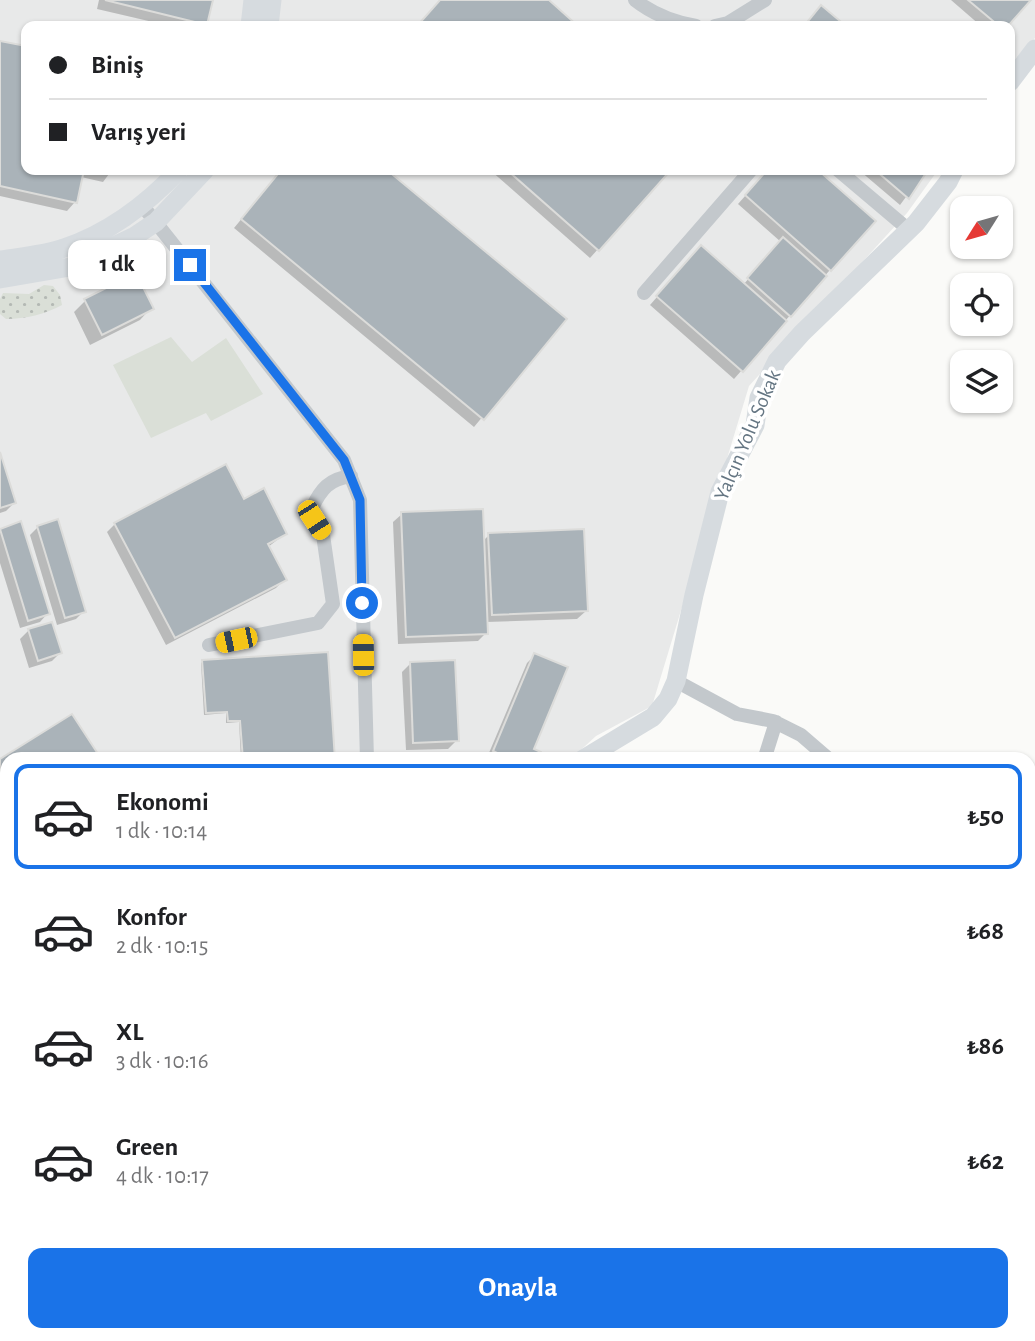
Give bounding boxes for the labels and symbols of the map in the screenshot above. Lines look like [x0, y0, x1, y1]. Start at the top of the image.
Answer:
north arrow [950, 196, 1013, 259]
callout: 1 dk [68, 240, 166, 290]
route end [174, 249, 206, 281]
street label: Yalçın Yolu Sokak [710, 366, 785, 504]
car [294, 497, 335, 543]
route start [346, 587, 378, 619]
car [214, 625, 259, 655]
car [353, 634, 374, 676]

